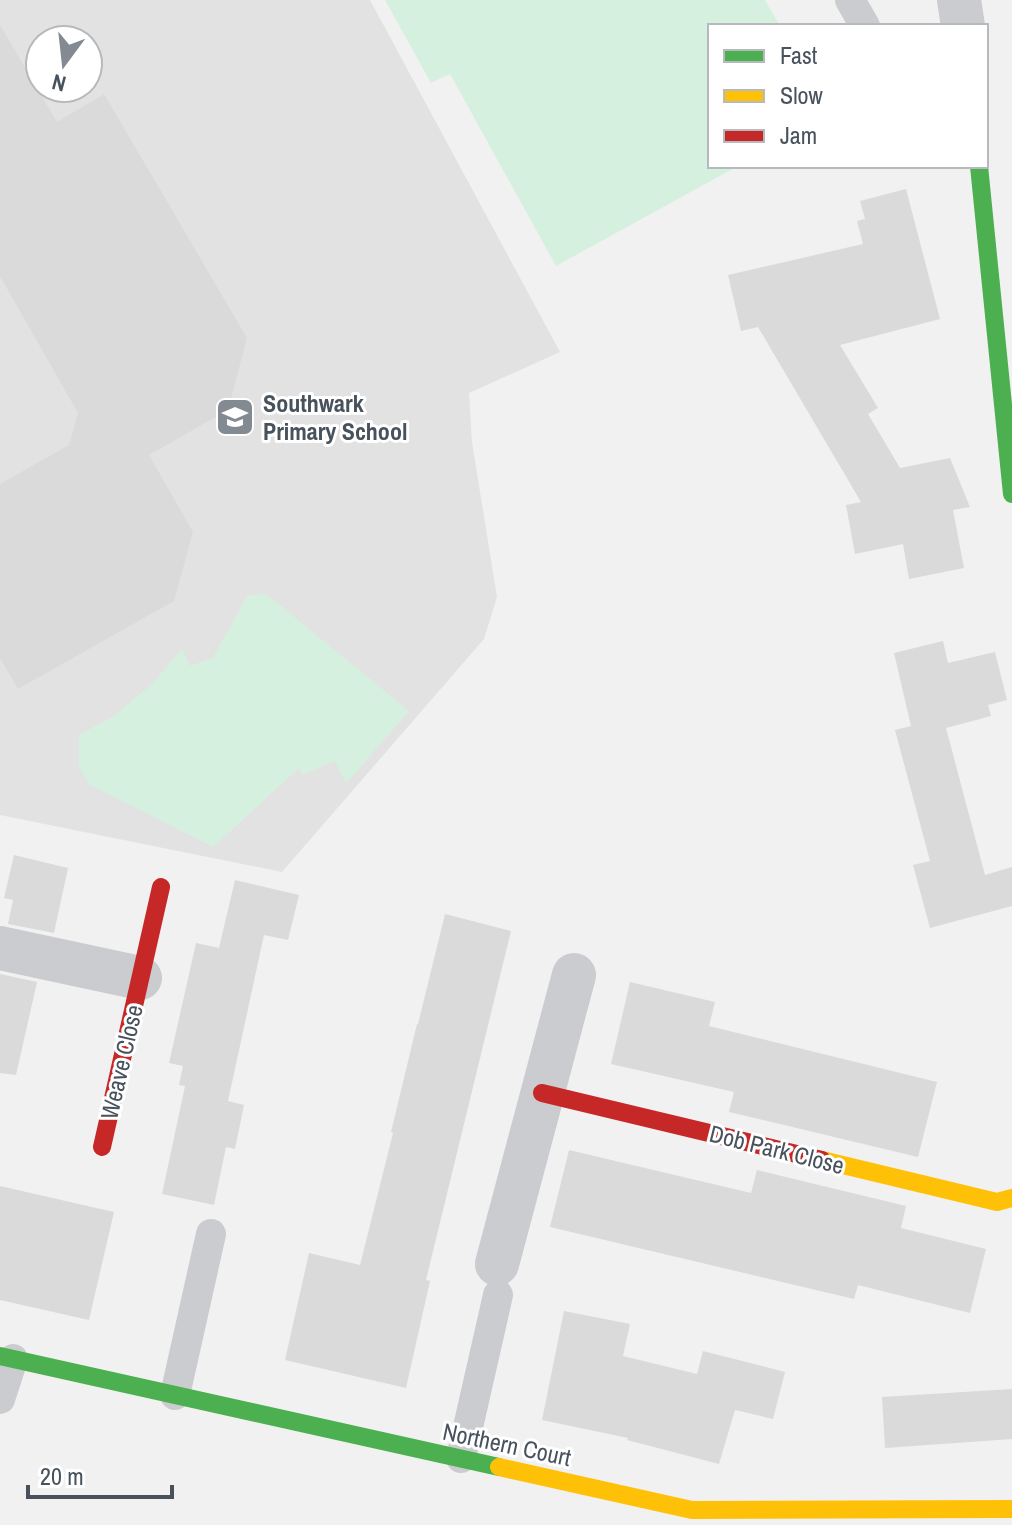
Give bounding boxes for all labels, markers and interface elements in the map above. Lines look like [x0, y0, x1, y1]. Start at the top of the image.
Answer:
north arrow [24, 24, 104, 104]
legend [708, 24, 988, 168]
text: Fast [780, 39, 818, 71]
text: N [49, 67, 69, 99]
text: Slow [780, 79, 823, 111]
text: Jam [780, 119, 817, 151]
place label: Southwark Primary School [263, 387, 407, 447]
school or university icon: Southwark Primary School [214, 396, 256, 438]
street label: Weave Close [92, 1002, 150, 1122]
street label: Dob Park Close [706, 1117, 848, 1181]
street label: Northern Court [440, 1415, 574, 1473]
scale bar [28, 1449, 172, 1499]
text: 20 m [40, 1460, 84, 1492]

